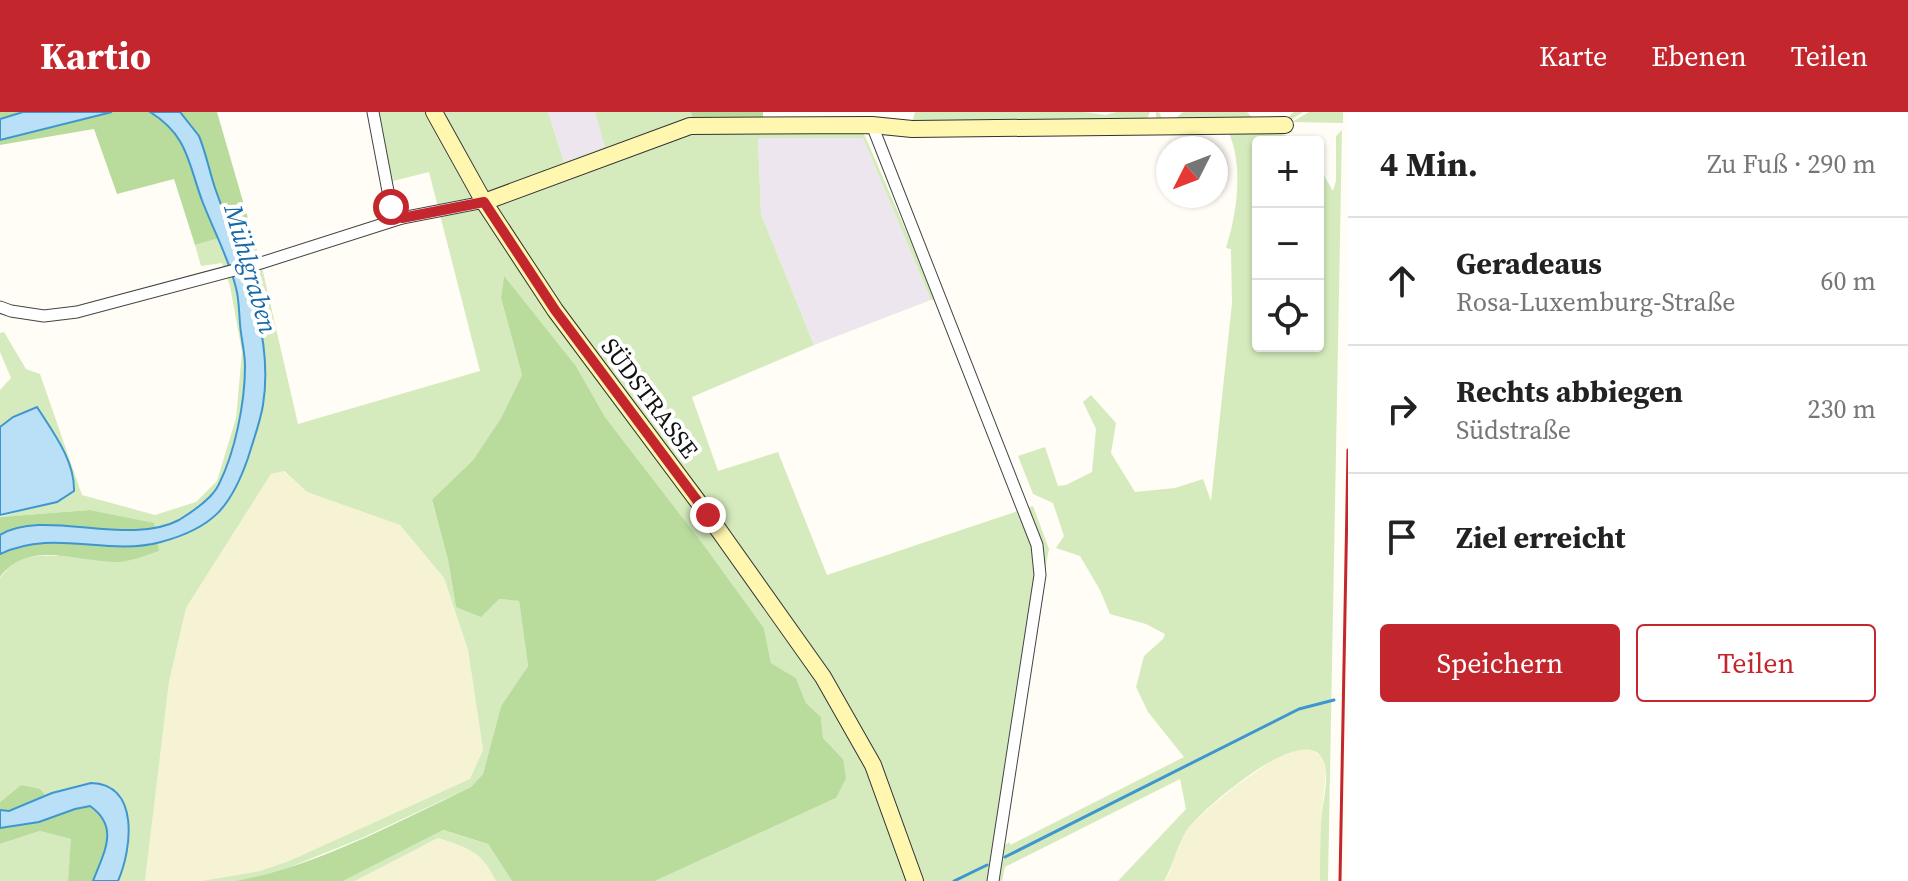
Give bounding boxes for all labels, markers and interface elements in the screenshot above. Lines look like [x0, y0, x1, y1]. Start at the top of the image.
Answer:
text: Kartio [40, 30, 151, 82]
text: Karte [1539, 37, 1607, 75]
text: Ebenen [1651, 37, 1747, 75]
text: Teilen [1791, 37, 1868, 75]
north arrow [1156, 136, 1228, 208]
map controls [1252, 136, 1324, 352]
button: + [1252, 136, 1324, 208]
text: 4 Min. [1380, 141, 1478, 187]
text: Zu Fuß · 290 m [1707, 146, 1876, 182]
route start [373, 189, 409, 225]
water label: Mühlgraben [215, 199, 287, 338]
button: − [1252, 208, 1324, 280]
text: Geradeaus [1456, 243, 1602, 284]
icon: ahead [1380, 259, 1424, 303]
text: 60 m [1821, 263, 1876, 299]
button: locate [1252, 280, 1324, 352]
text: Rosa-Luxemburg-Straße [1456, 284, 1736, 320]
street label: SÜDSTRASSE [594, 331, 706, 465]
text: Rechts abbiegen [1456, 371, 1683, 412]
icon: right [1380, 387, 1424, 431]
text: 230 m [1808, 391, 1876, 427]
text: Südstraße [1456, 412, 1571, 448]
route end [690, 497, 726, 533]
icon: arrive [1380, 515, 1424, 559]
text: Ziel erreicht [1456, 517, 1625, 558]
button: Speichern [1380, 624, 1620, 702]
button: Teilen [1636, 624, 1876, 702]

